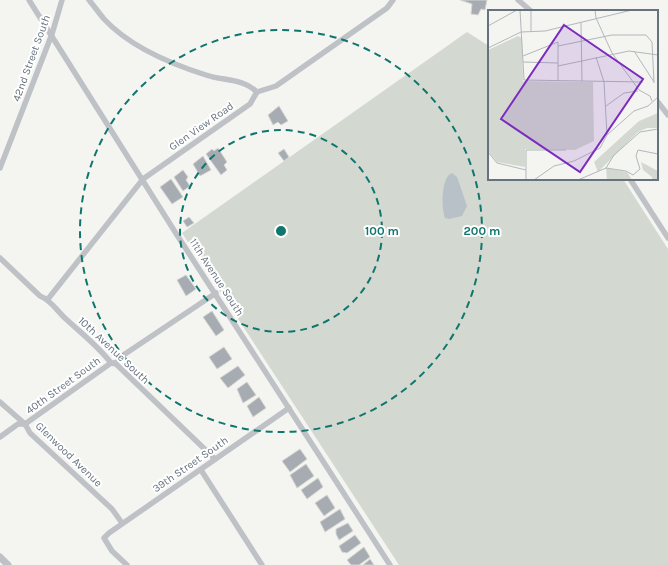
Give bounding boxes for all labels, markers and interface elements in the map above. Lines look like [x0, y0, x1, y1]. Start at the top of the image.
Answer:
inset map [488, 10, 658, 180]
street label: 42nd Street South [10, 13, 53, 103]
street label: Glen View Road [166, 99, 236, 154]
centre of rings [274, 224, 288, 238]
text: 100 m [365, 224, 399, 238]
text: 200 m [464, 224, 500, 238]
street label: 11th Avenue South [187, 236, 246, 318]
street label: 10th Avenue South [75, 314, 152, 387]
street label: 40th Street South [23, 354, 103, 417]
street label: Glenwood Avenue [33, 419, 105, 490]
street label: 39th Street South [150, 434, 231, 495]

